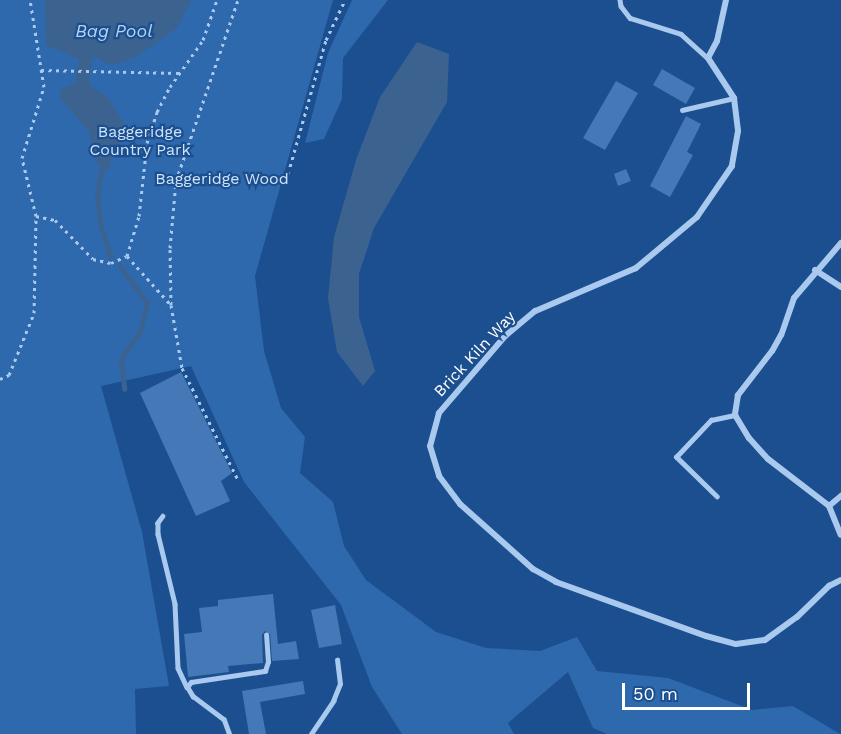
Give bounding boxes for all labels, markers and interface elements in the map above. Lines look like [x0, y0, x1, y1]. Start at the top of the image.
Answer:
water label: Bag Pool [75, 20, 153, 42]
park label: Baggeridge Country Park [89, 122, 191, 160]
park label: Baggeridge Wood [155, 169, 289, 189]
street label: Brick Kiln Way [430, 307, 520, 401]
scale bar [625, 671, 752, 709]
text: 50 m [633, 683, 678, 704]

